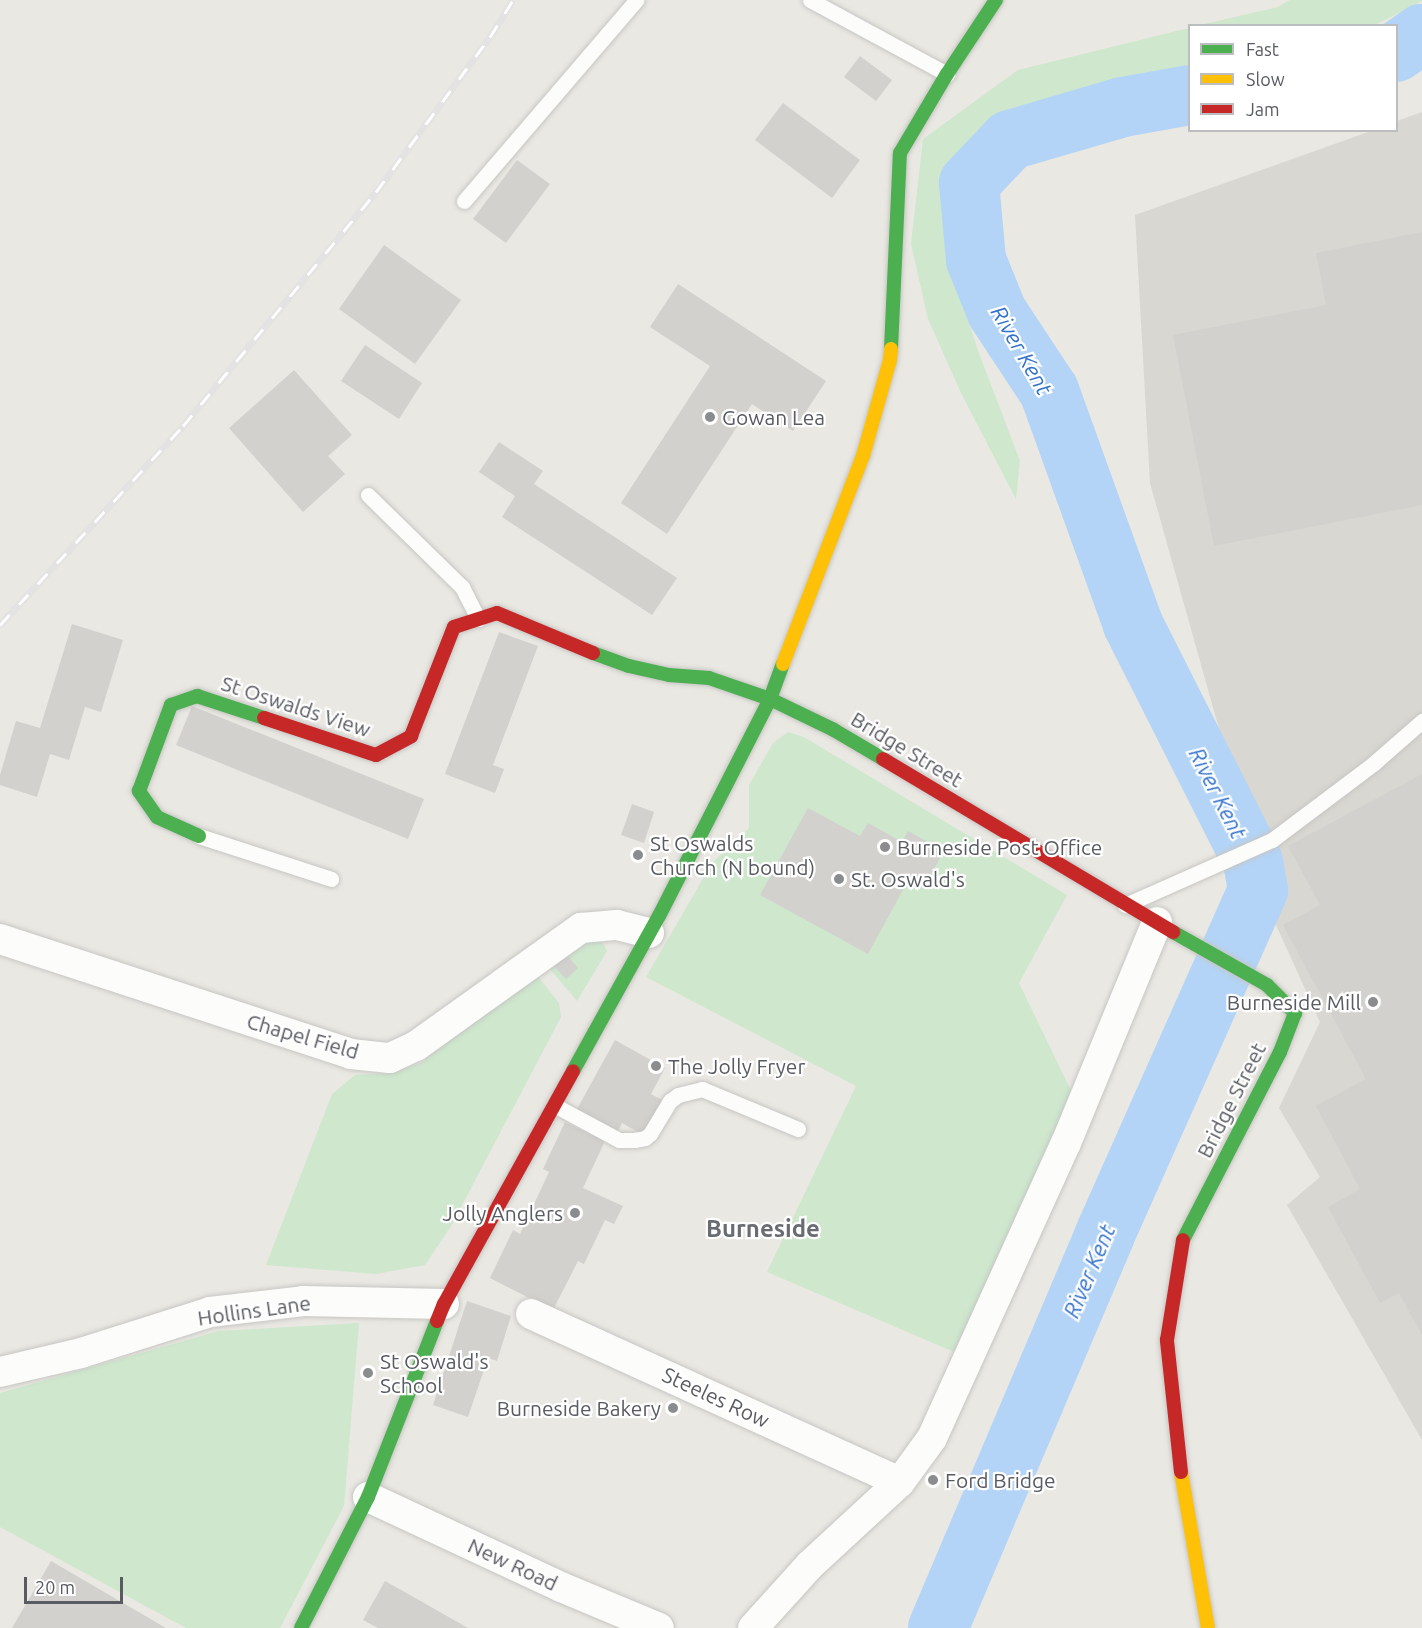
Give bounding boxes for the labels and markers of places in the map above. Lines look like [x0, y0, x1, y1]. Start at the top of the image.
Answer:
place label: Gowan Lea [722, 404, 825, 430]
marker: Gowan Lea [703, 410, 717, 424]
place label: St Oswalds Church (N bound) [650, 830, 815, 880]
place label: Burneside Post Office [897, 834, 1102, 860]
marker: Burneside Post Office [878, 840, 892, 854]
marker: St Oswalds Church (N bound) [631, 848, 645, 862]
place label: St. Oswald's [851, 866, 965, 892]
marker: St. Oswald's [832, 872, 846, 886]
place label: Burneside Mill [1227, 989, 1361, 1015]
marker: Burneside Mill [1366, 995, 1380, 1009]
place label: The Jolly Fryer [668, 1053, 805, 1079]
marker: The Jolly Fryer [649, 1059, 663, 1073]
place label: Jolly Anglers [443, 1200, 563, 1226]
marker: Jolly Anglers [568, 1206, 582, 1220]
place label: St Oswald's School [380, 1348, 489, 1398]
marker: St Oswald's School [361, 1366, 375, 1380]
place label: Burneside Bakery [497, 1395, 661, 1421]
marker: Burneside Bakery [666, 1401, 680, 1415]
place label: Ford Bridge [945, 1467, 1056, 1493]
marker: Ford Bridge [926, 1473, 940, 1487]

